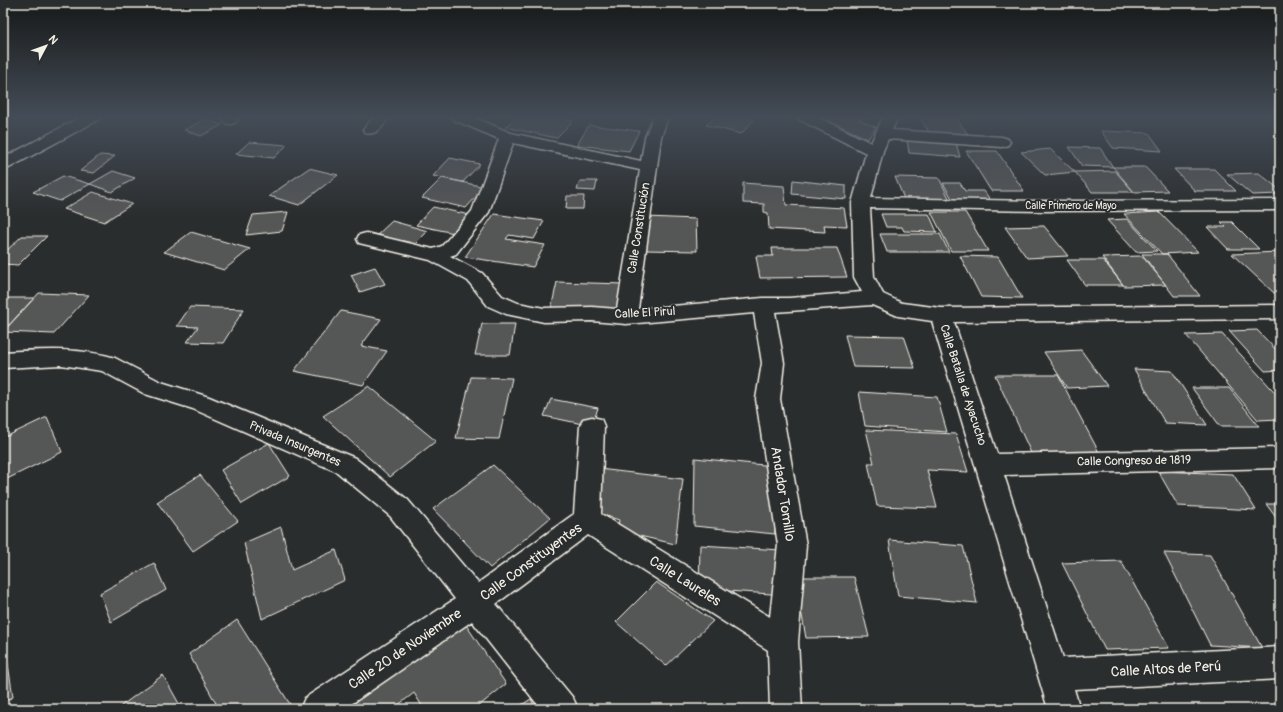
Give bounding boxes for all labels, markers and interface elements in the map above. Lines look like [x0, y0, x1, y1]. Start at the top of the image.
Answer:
north arrow [26, 26, 66, 66]
text: N [46, 33, 61, 47]
street label: Calle Constitución [624, 181, 654, 275]
street label: Calle Primero de Mayo [1025, 200, 1117, 212]
street label: Calle El Pirul [614, 304, 676, 322]
street label: Calle Batalla de Ayacucho [936, 323, 990, 448]
street label: Privada Insurgentes [247, 418, 344, 470]
street label: Andador Tomillo [767, 445, 799, 543]
street label: Calle Congreso de 1819 [1077, 453, 1191, 469]
street label: Calle Constituyentes [477, 519, 586, 605]
street label: Calle Laureles [646, 552, 724, 610]
street label: Calle 20 de Noviembre [345, 605, 465, 693]
street label: Calle Altos de Perú [1110, 658, 1222, 680]

